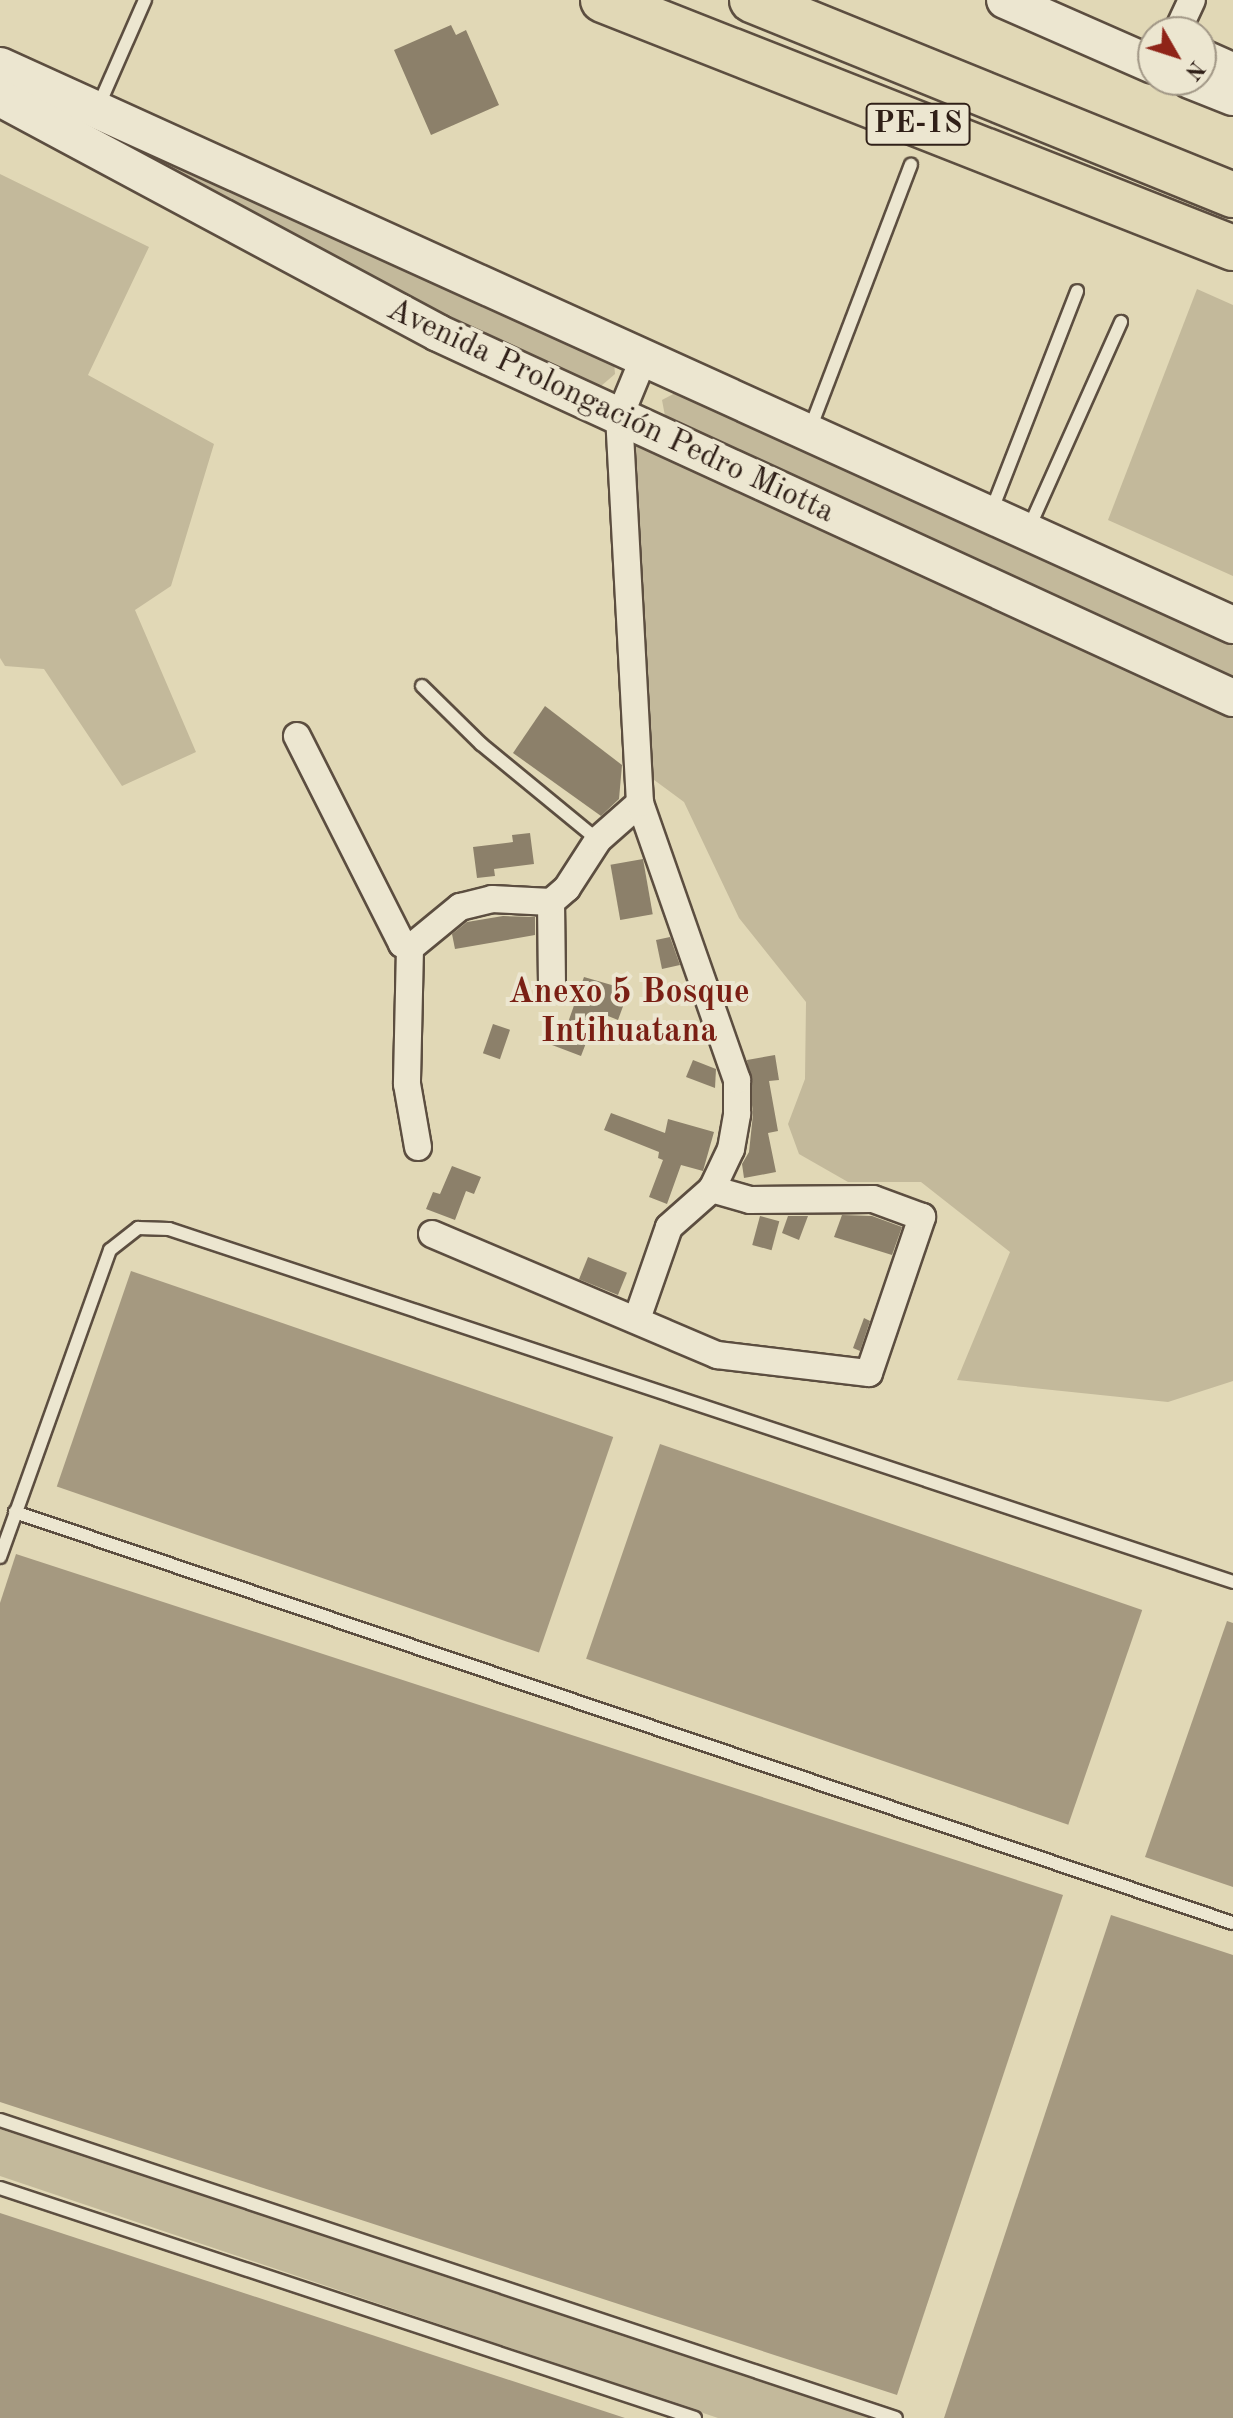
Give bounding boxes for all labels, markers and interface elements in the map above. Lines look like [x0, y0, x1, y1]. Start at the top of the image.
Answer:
north arrow [1137, 16, 1217, 96]
text: N [1180, 56, 1208, 83]
road number: PE-1S [864, 98, 972, 150]
street label: Avenida Prolongación Pedro Miotta [380, 291, 840, 533]
district label: Anexo 5 Bosque Intihuatana [508, 973, 750, 1052]

